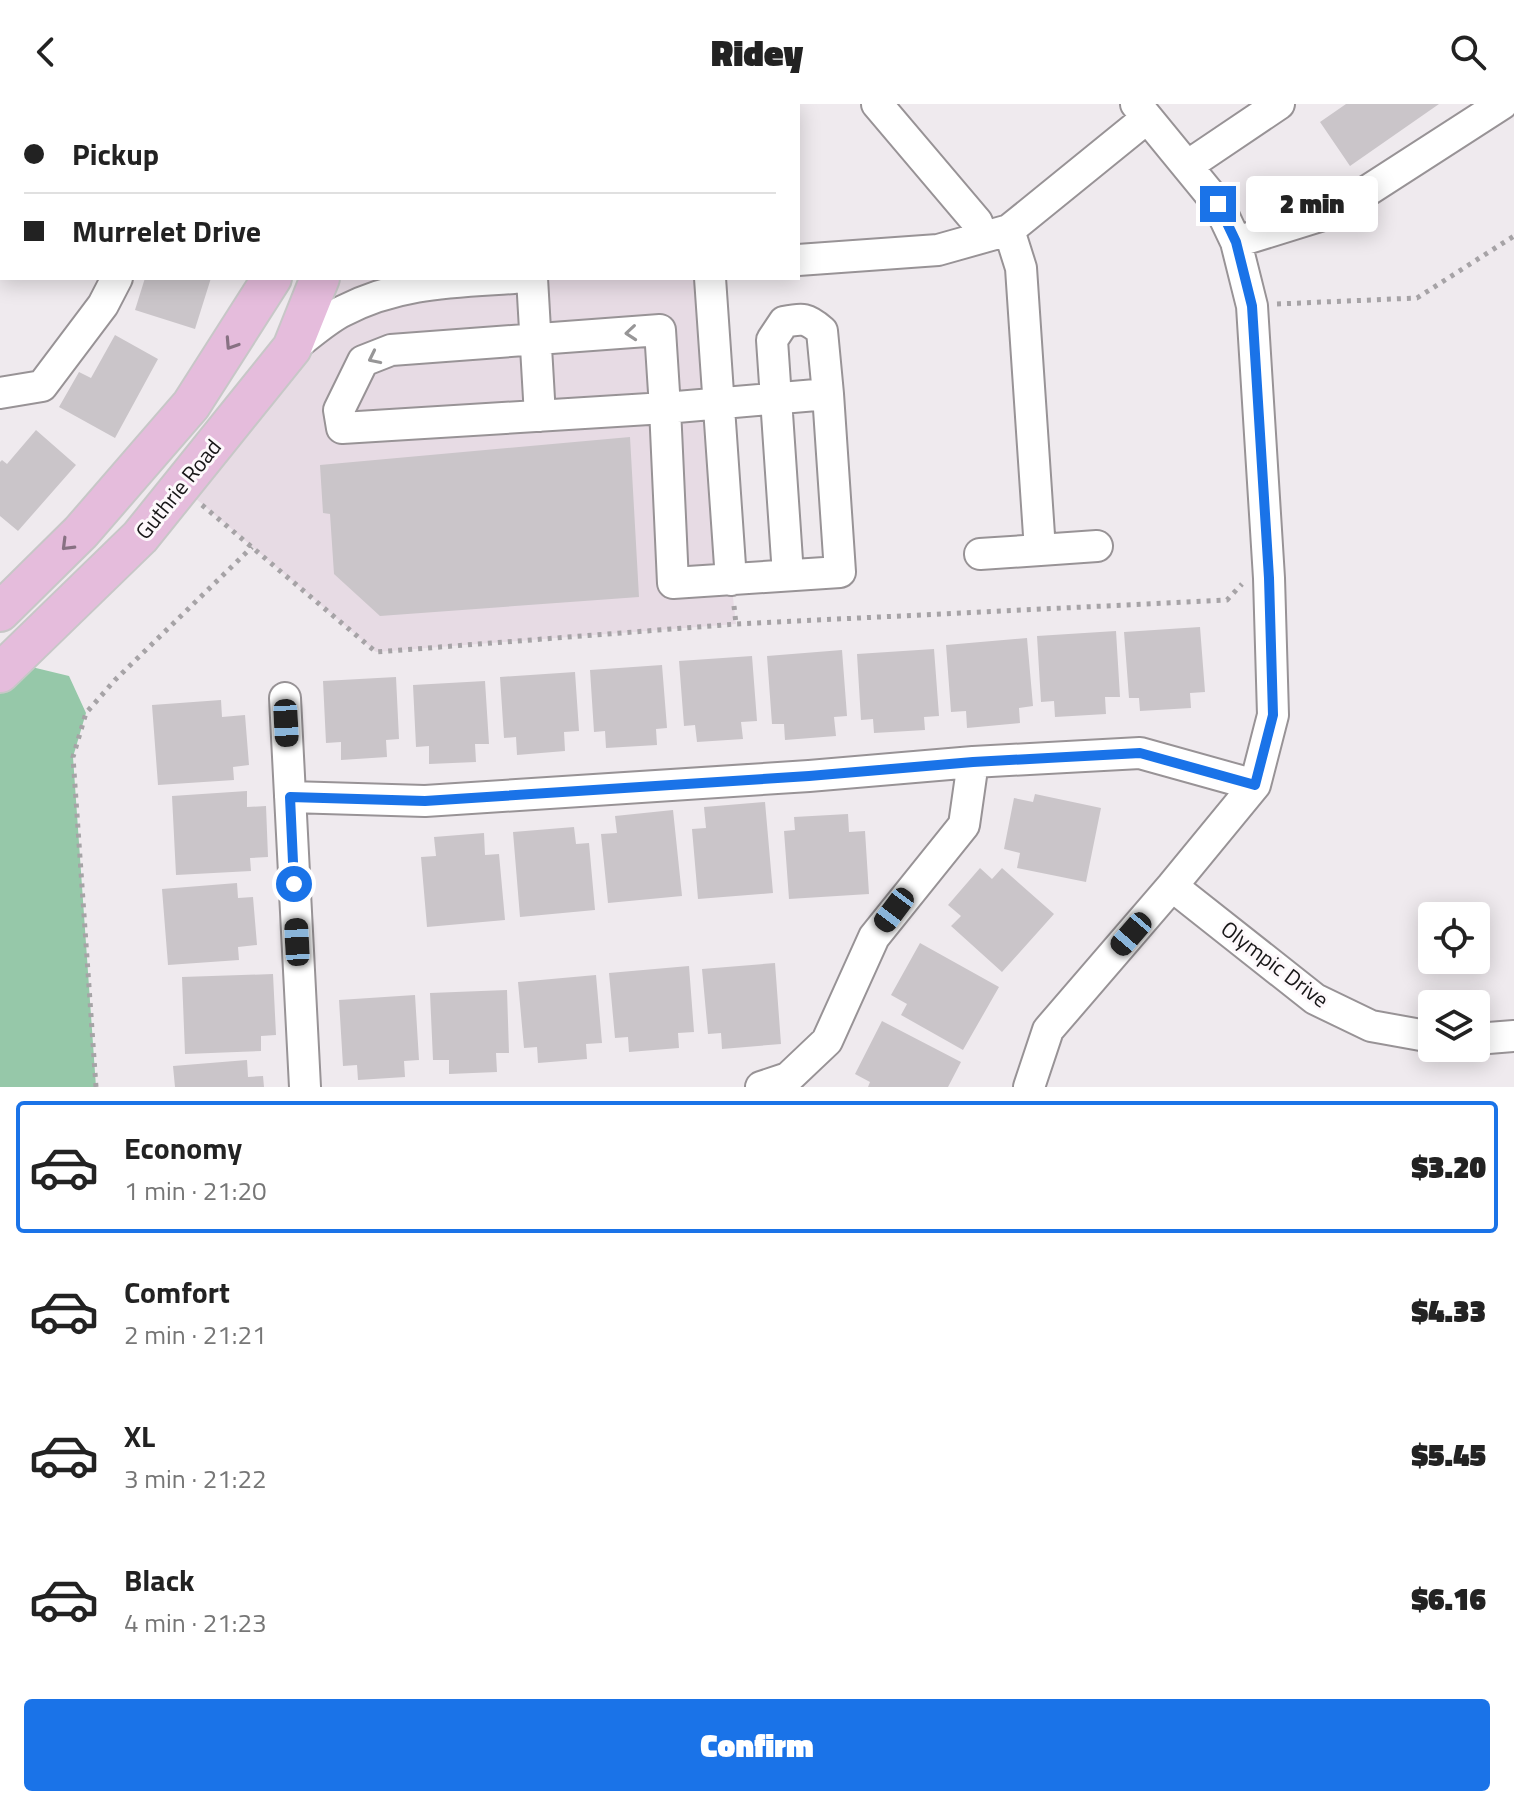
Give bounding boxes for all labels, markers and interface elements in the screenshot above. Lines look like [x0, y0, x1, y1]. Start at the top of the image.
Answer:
text: Ridey [711, 25, 803, 80]
icon: back [24, 30, 68, 74]
icon: search [1446, 30, 1490, 74]
text: Pickup [72, 131, 159, 177]
callout: 2 min [1246, 176, 1378, 232]
text: 2 min [1280, 184, 1344, 223]
route end [1200, 186, 1236, 222]
text: Murrelet Drive [72, 208, 261, 254]
one-way arrow [624, 324, 637, 341]
one-way arrow [225, 335, 240, 350]
one-way arrow [368, 348, 382, 364]
street label: Guthrie Road [127, 431, 229, 547]
one-way arrow [62, 536, 76, 550]
car [273, 698, 299, 748]
route start [276, 866, 312, 902]
car [870, 884, 918, 936]
map controls [1418, 902, 1490, 1062]
button: locate [1418, 902, 1490, 974]
car [1106, 908, 1156, 960]
street label: Olympic Drive [1214, 912, 1336, 1016]
car [284, 917, 310, 967]
button: layers [1418, 990, 1490, 1062]
text: Economy [124, 1125, 242, 1171]
icon: car [28, 1131, 100, 1203]
text: $3.20 [1412, 1144, 1486, 1190]
text: 1 min · 21:20 [124, 1171, 267, 1210]
text: Comfort [124, 1269, 230, 1315]
icon: car [28, 1275, 100, 1347]
text: $4.33 [1412, 1288, 1486, 1334]
text: 2 min · 21:21 [124, 1315, 267, 1354]
text: XL [124, 1413, 155, 1459]
icon: car [28, 1419, 100, 1491]
text: $5.45 [1412, 1432, 1486, 1478]
text: 3 min · 21:22 [124, 1459, 267, 1498]
text: Black [124, 1557, 195, 1603]
icon: car [28, 1563, 100, 1635]
text: $6.16 [1412, 1576, 1486, 1622]
text: 4 min · 21:23 [124, 1603, 267, 1642]
button: Confirm [24, 1699, 1490, 1791]

